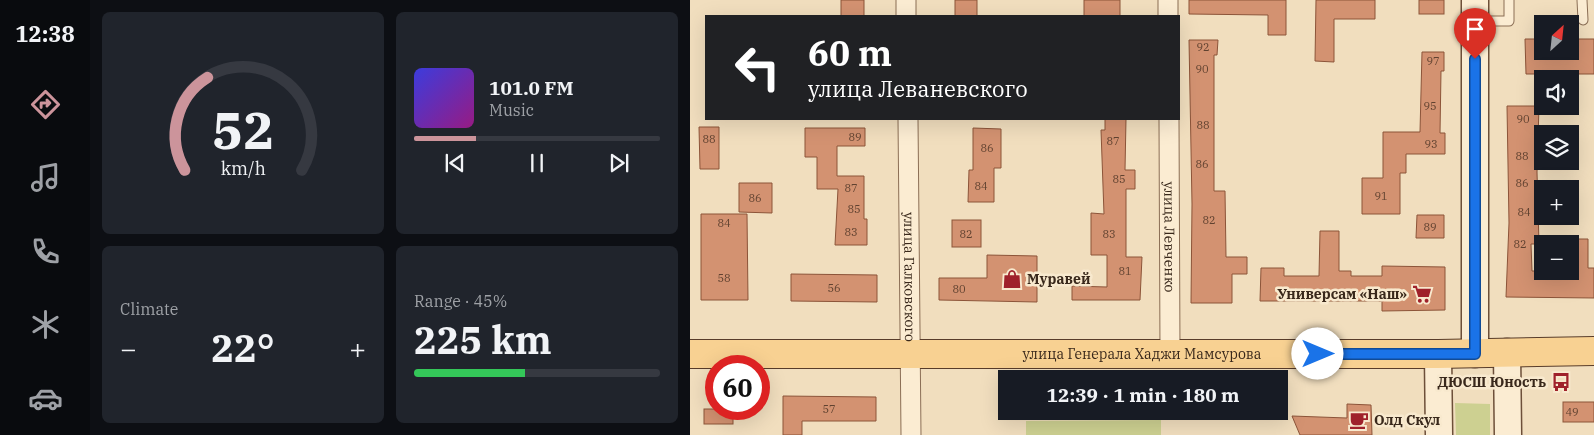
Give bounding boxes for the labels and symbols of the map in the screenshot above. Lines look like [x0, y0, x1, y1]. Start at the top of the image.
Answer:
pin [1454, 8, 1496, 59]
north arrow [1534, 15, 1579, 60]
house number: 92 [1196, 40, 1210, 54]
house number: 97 [1426, 54, 1440, 68]
house number: 90 [1195, 62, 1209, 76]
house number: 95 [1423, 99, 1437, 113]
house number: 90 [1516, 112, 1530, 126]
house number: 88 [1196, 118, 1210, 132]
house number: 89 [848, 130, 862, 144]
house number: 88 [702, 132, 716, 146]
house number: 87 [1106, 134, 1120, 148]
house number: 93 [1424, 137, 1438, 151]
house number: 86 [980, 141, 994, 155]
house number: 88 [1515, 149, 1529, 163]
house number: 86 [1195, 157, 1209, 171]
house number: 85 [1112, 172, 1126, 186]
house number: 86 [1515, 176, 1529, 190]
house number: 84 [974, 179, 988, 193]
house number: 87 [844, 181, 858, 195]
street label: улица Левченко [1160, 181, 1179, 293]
house number: 91 [1374, 189, 1388, 203]
house number: 86 [748, 191, 762, 205]
house number: 85 [847, 202, 861, 216]
house number: 84 [1517, 205, 1531, 219]
street label: улица Галковского [900, 212, 919, 342]
house number: 82 [1202, 213, 1216, 227]
house number: 84 [717, 216, 731, 230]
house number: 89 [1423, 220, 1437, 234]
house number: 83 [844, 225, 858, 239]
house number: 82 [959, 227, 973, 241]
house number: 83 [1102, 227, 1116, 241]
house number: 82 [1513, 237, 1527, 251]
house number: 81 [1118, 264, 1132, 278]
shop icon: Муравей [1001, 268, 1023, 290]
place label: Муравей [1027, 270, 1091, 288]
house number: 58 [717, 271, 731, 285]
house number: 56 [827, 281, 841, 295]
house number: 80 [952, 282, 966, 296]
supermarket icon: Универсам «Наш» [1411, 283, 1433, 305]
place label: Универсам «Наш» [1277, 285, 1407, 303]
position arrow [1291, 327, 1343, 379]
street label: улица Генерала Хаджи Мамсурова [1023, 345, 1262, 363]
speed limit sign: 60 [705, 355, 770, 420]
bus stop icon: ДЮСШ Юность [1550, 371, 1572, 393]
place label: ДЮСШ Юность [1437, 373, 1546, 391]
house number: 57 [822, 402, 836, 416]
house number: 49 [1565, 405, 1579, 419]
cafe icon: Олд Скул [1348, 409, 1370, 431]
place label: Олд Скул [1374, 411, 1440, 429]

